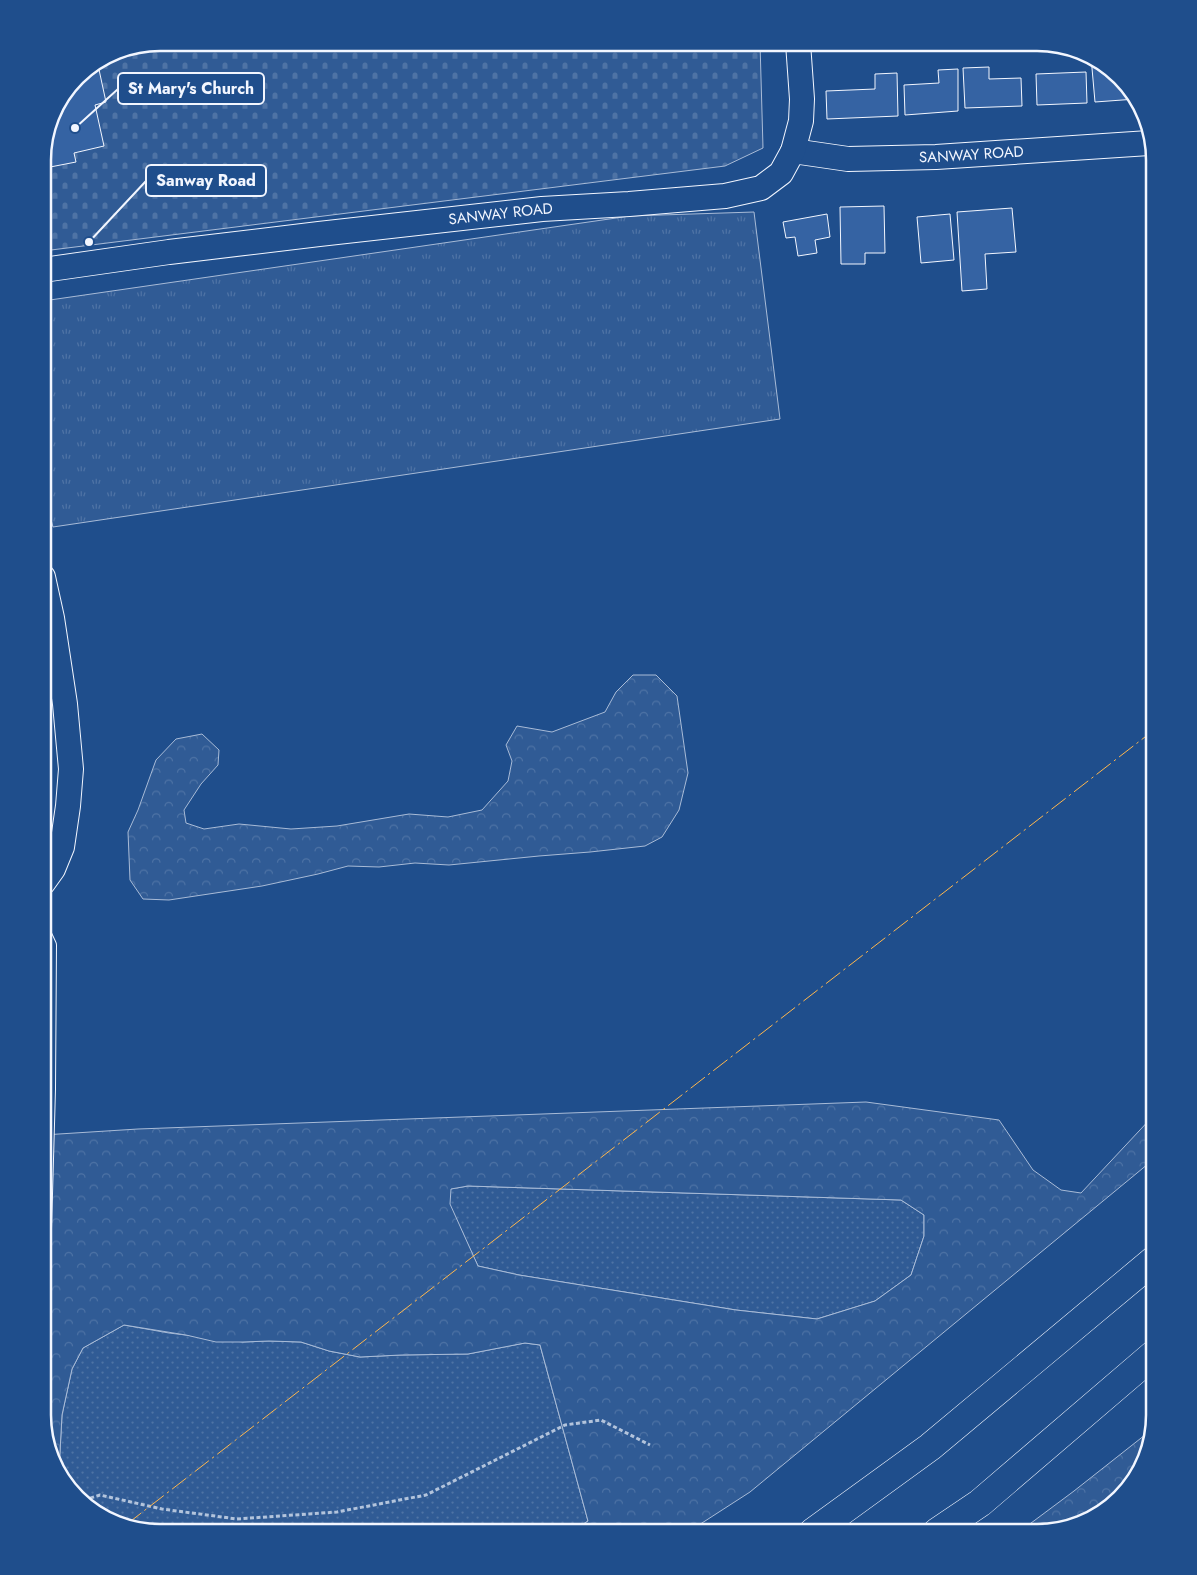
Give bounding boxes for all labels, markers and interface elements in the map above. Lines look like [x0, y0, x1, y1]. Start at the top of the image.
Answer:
callout: St Mary's Church [118, 73, 264, 104]
text: St Mary's Church [128, 77, 254, 100]
street label: SANWAY ROAD [919, 140, 1024, 168]
callout: Sanway Road [146, 165, 266, 196]
text: Sanway Road [156, 169, 256, 192]
street label: SANWAY ROAD [447, 197, 553, 230]

